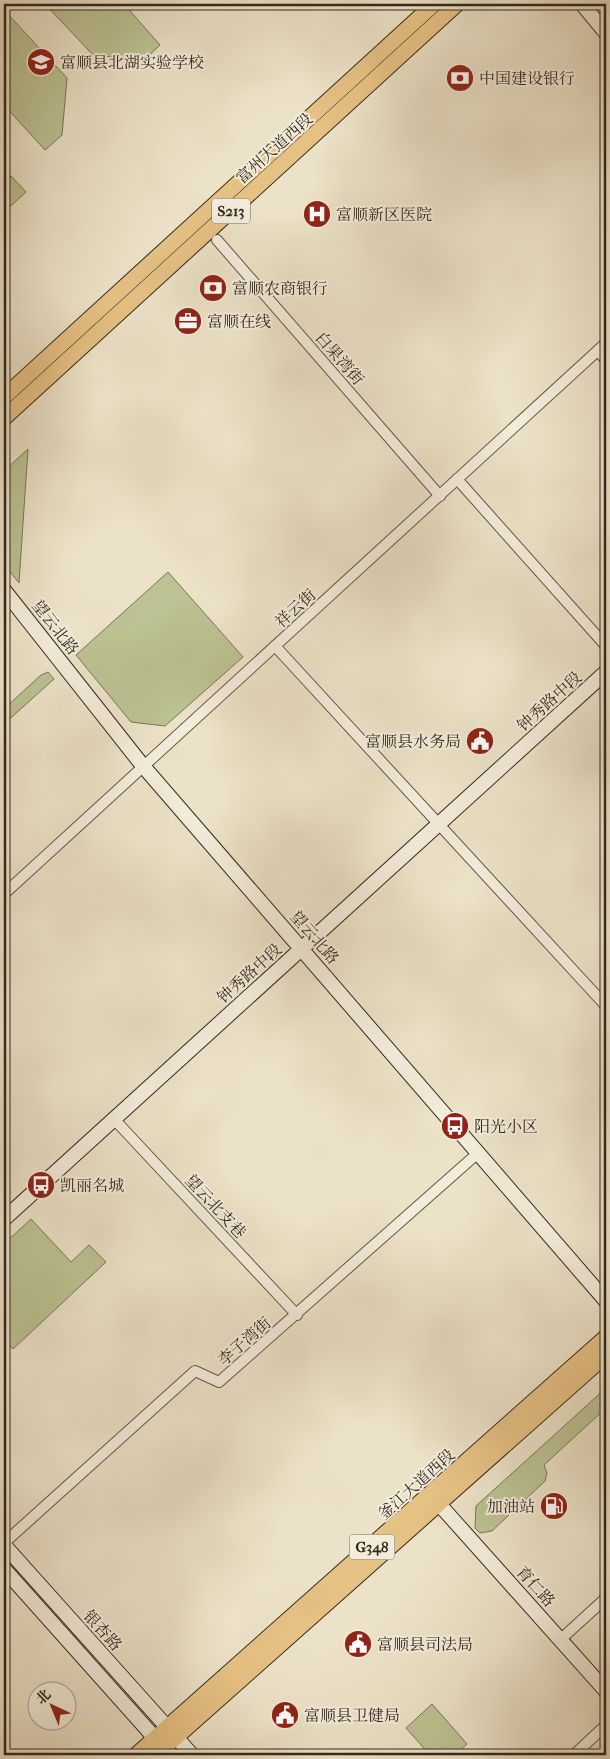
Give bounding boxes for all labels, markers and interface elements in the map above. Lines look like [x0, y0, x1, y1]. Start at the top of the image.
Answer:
school or university icon: 富顺县北湖实验学校 [26, 47, 56, 77]
place label: 富顺县北湖实验学校 [60, 53, 204, 72]
bank icon: 中国建设银行 [445, 63, 475, 93]
place label: 中国建设银行 [479, 69, 575, 88]
street label: 富州大道西段 [232, 109, 316, 188]
road number: S213 [212, 198, 250, 224]
hospital icon: 富顺新区医院 [302, 199, 332, 229]
place label: 富顺新区医院 [336, 205, 432, 224]
bank icon: 富顺农商银行 [198, 273, 228, 303]
place label: 富顺农商银行 [232, 279, 328, 298]
office icon: 富顺在线 [173, 306, 203, 336]
place label: 富顺在线 [207, 312, 271, 331]
street label: 白果湾街 [311, 328, 368, 389]
street label: 祥云街 [271, 585, 320, 631]
street label: 望云北路 [28, 596, 83, 658]
street label: 钟秀路中段 [513, 668, 585, 735]
public building icon: 富顺县水务局 [465, 726, 495, 756]
place label: 富顺县水务局 [365, 732, 461, 751]
street label: 望云北路 [286, 907, 343, 968]
street label: 钟秀路中段 [213, 940, 285, 1007]
bus stop icon: 阳光小区 [440, 1111, 470, 1141]
place label: 阳光小区 [474, 1117, 538, 1136]
bus stop icon: 凯丽名城 [26, 1170, 56, 1200]
street label: 望云北支巷 [181, 1171, 250, 1242]
place label: 凯丽名城 [60, 1176, 124, 1195]
street label: 李子湾街 [214, 1313, 275, 1370]
street label: 釜江大道西段 [374, 1445, 458, 1524]
fuel station icon: 加油站 [539, 1491, 569, 1521]
place label: 加油站 [487, 1497, 535, 1516]
road number: G348 [350, 1534, 394, 1560]
street label: 育仁路 [513, 1562, 559, 1611]
street label: 银杏路 [80, 1606, 126, 1655]
public building icon: 富顺县司法局 [343, 1629, 373, 1659]
place label: 富顺县司法局 [377, 1635, 473, 1654]
north arrow [28, 1682, 78, 1732]
text: 北 [32, 1686, 54, 1708]
public building icon: 富顺县卫健局 [270, 1700, 300, 1730]
place label: 富顺县卫健局 [304, 1706, 400, 1725]

